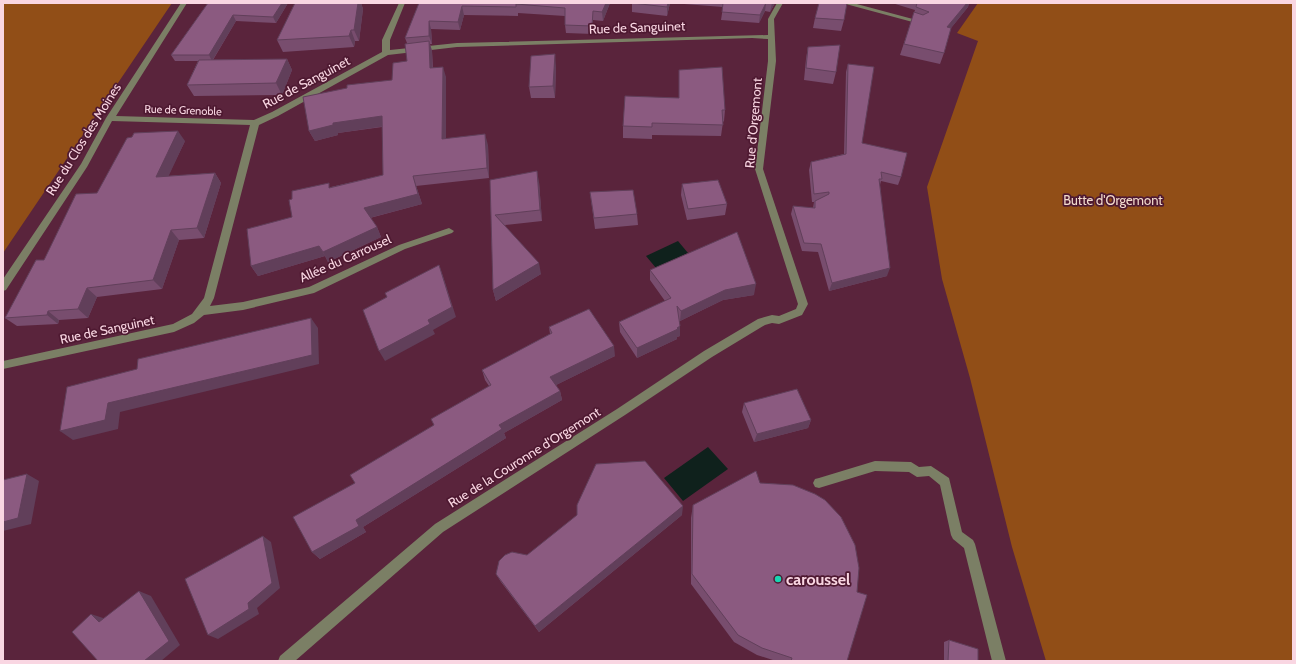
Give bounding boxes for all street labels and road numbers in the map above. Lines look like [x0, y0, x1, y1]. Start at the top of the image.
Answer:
street label: Rue de Sanguinet [589, 17, 686, 37]
street label: Rue de Sanguinet [260, 52, 353, 112]
street label: Rue d'Orgemont [741, 77, 765, 169]
street label: Rue du Clos des Moines [42, 79, 124, 198]
street label: Rue de Grenoble [144, 102, 222, 118]
street label: Allée du Carrousel [297, 231, 393, 285]
street label: Rue de Sanguinet [58, 311, 156, 347]
street label: Rue de la Couronne d'Orgemont [445, 403, 604, 511]

